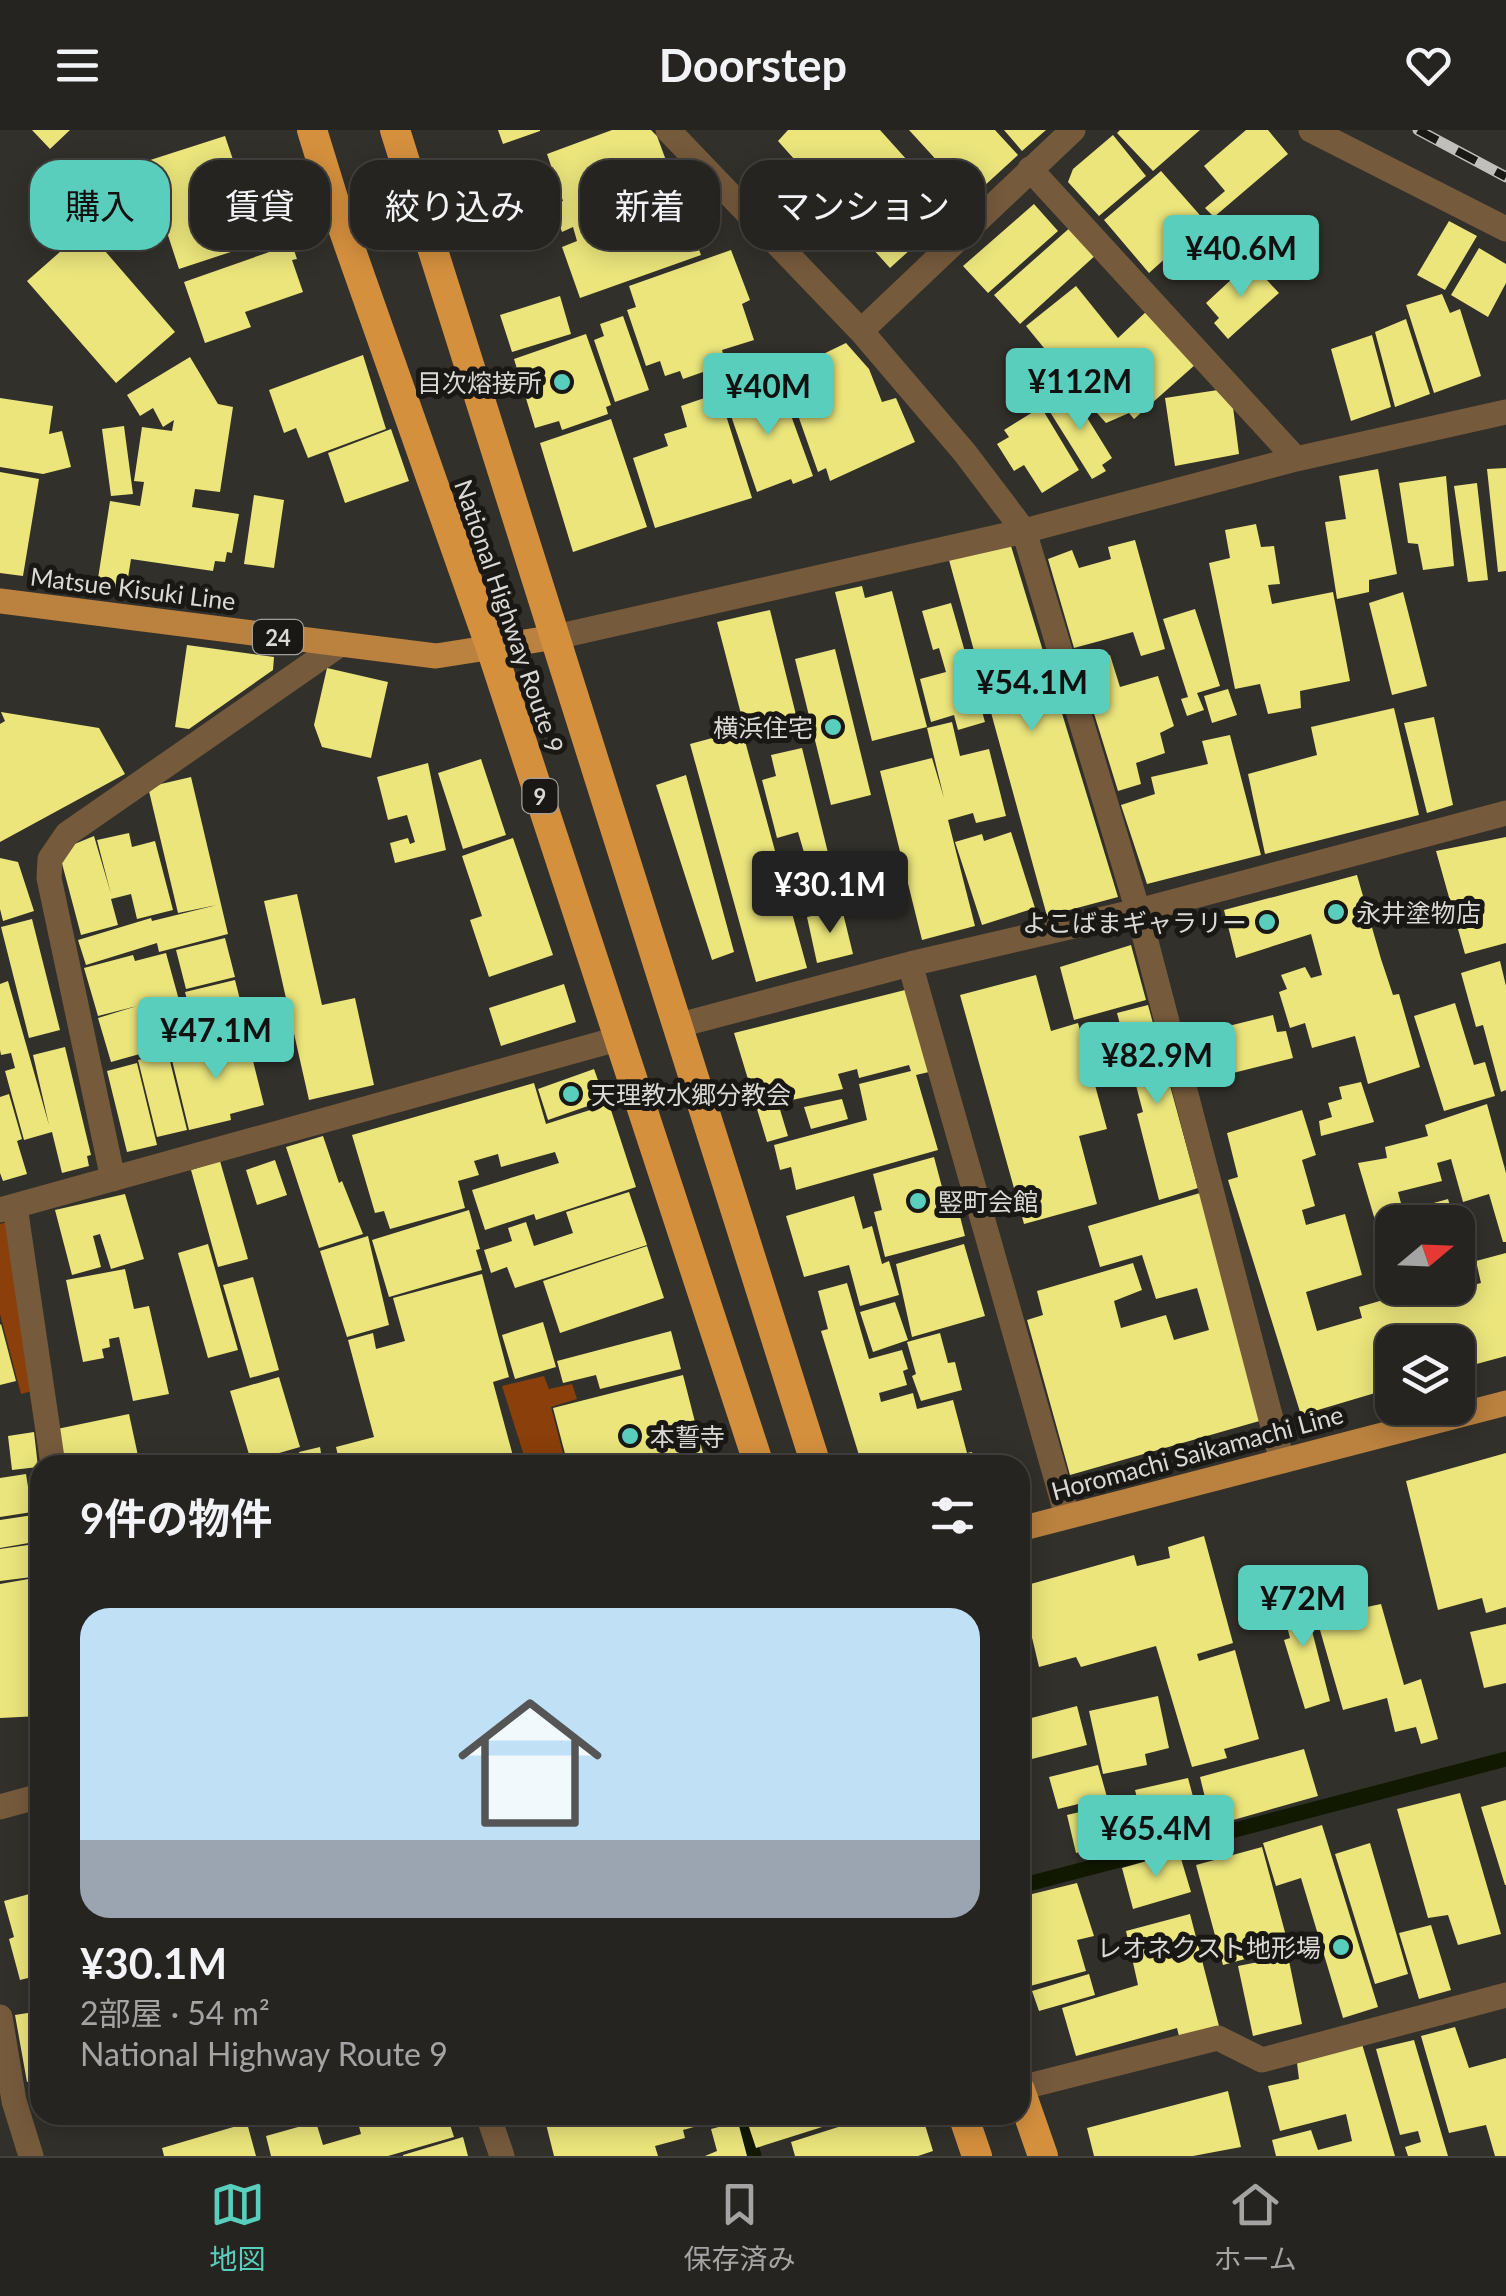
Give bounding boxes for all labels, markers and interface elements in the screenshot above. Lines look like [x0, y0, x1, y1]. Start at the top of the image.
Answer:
icon: menu [50, 38, 105, 93]
text: Doorstep [659, 38, 847, 92]
icon: heart [1401, 38, 1456, 93]
chip: 購入 [30, 160, 170, 250]
chip: 賃貸 [190, 160, 330, 250]
chip: 絞り込み [350, 160, 560, 250]
chip: 新着 [580, 160, 720, 250]
chip: マンション [740, 160, 985, 250]
pin: ¥40.6M [1160, 215, 1322, 300]
text: ¥40.6M [1185, 228, 1297, 267]
pin: ¥112M [1010, 348, 1150, 433]
pin: ¥40M [709, 353, 827, 438]
text: ¥112M [1028, 361, 1132, 400]
text: ¥40M [725, 366, 811, 405]
place label: 目次熔接所 [417, 367, 542, 397]
marker: 目次熔接所 [551, 371, 573, 393]
street label: National Highway Route 9 [449, 475, 571, 757]
street label: Matsue Kisuki Line [29, 561, 237, 615]
road number: 24 [253, 620, 303, 654]
pin: ¥54.1M [951, 649, 1113, 734]
text: ¥54.1M [976, 662, 1088, 701]
place label: 横浜住宅 [713, 712, 813, 742]
marker: 横浜住宅 [822, 716, 844, 738]
road number: 9 [522, 779, 558, 813]
pin: ¥30.1M [749, 851, 911, 936]
text: ¥30.1M [774, 864, 886, 903]
place label: 永井塗物店 [1356, 897, 1481, 927]
marker: 永井塗物店 [1325, 901, 1347, 923]
place label: よこばまギャラリー [1022, 907, 1247, 937]
marker: よこばまギャラリー [1256, 911, 1278, 933]
pin: ¥47.1M [135, 997, 297, 1082]
text: ¥47.1M [160, 1010, 272, 1049]
pin: ¥82.9M [1076, 1022, 1238, 1107]
text: ¥82.9M [1101, 1035, 1213, 1074]
place label: 天理教水郷分教会 [591, 1079, 791, 1109]
marker: 天理教水郷分教会 [560, 1083, 582, 1105]
place label: 竪町会館 [938, 1186, 1038, 1216]
marker: 竪町会館 [907, 1190, 929, 1212]
north arrow [1375, 1205, 1475, 1305]
map controls [1375, 1205, 1475, 1425]
button: layers [1375, 1325, 1475, 1425]
street label: Horomachi Saikamachi Line [1048, 1399, 1346, 1505]
place label: 本誓寺 [650, 1421, 725, 1451]
marker: 本誓寺 [619, 1425, 641, 1447]
icon: filters [925, 1488, 980, 1543]
text: 9件の物件 [80, 1493, 272, 1543]
pin: ¥72M [1244, 1565, 1362, 1650]
text: ¥72M [1260, 1578, 1346, 1617]
icon: home [440, 1673, 620, 1853]
pin: ¥65.4M [1075, 1795, 1237, 1880]
text: ¥65.4M [1100, 1808, 1212, 1847]
place label: レオネクスト地形場 [1097, 1932, 1321, 1962]
marker: レオネクスト地形場 [1330, 1936, 1352, 1958]
text: ¥30.1M [80, 1938, 227, 1988]
text: 2部屋 · 54 m² [80, 1993, 270, 2032]
text: National Highway Route 9 [80, 2034, 448, 2073]
tab: 地図 [209, 2177, 265, 2277]
tab: 保存済み [683, 2177, 795, 2277]
tab: ホーム [1214, 2177, 1297, 2277]

